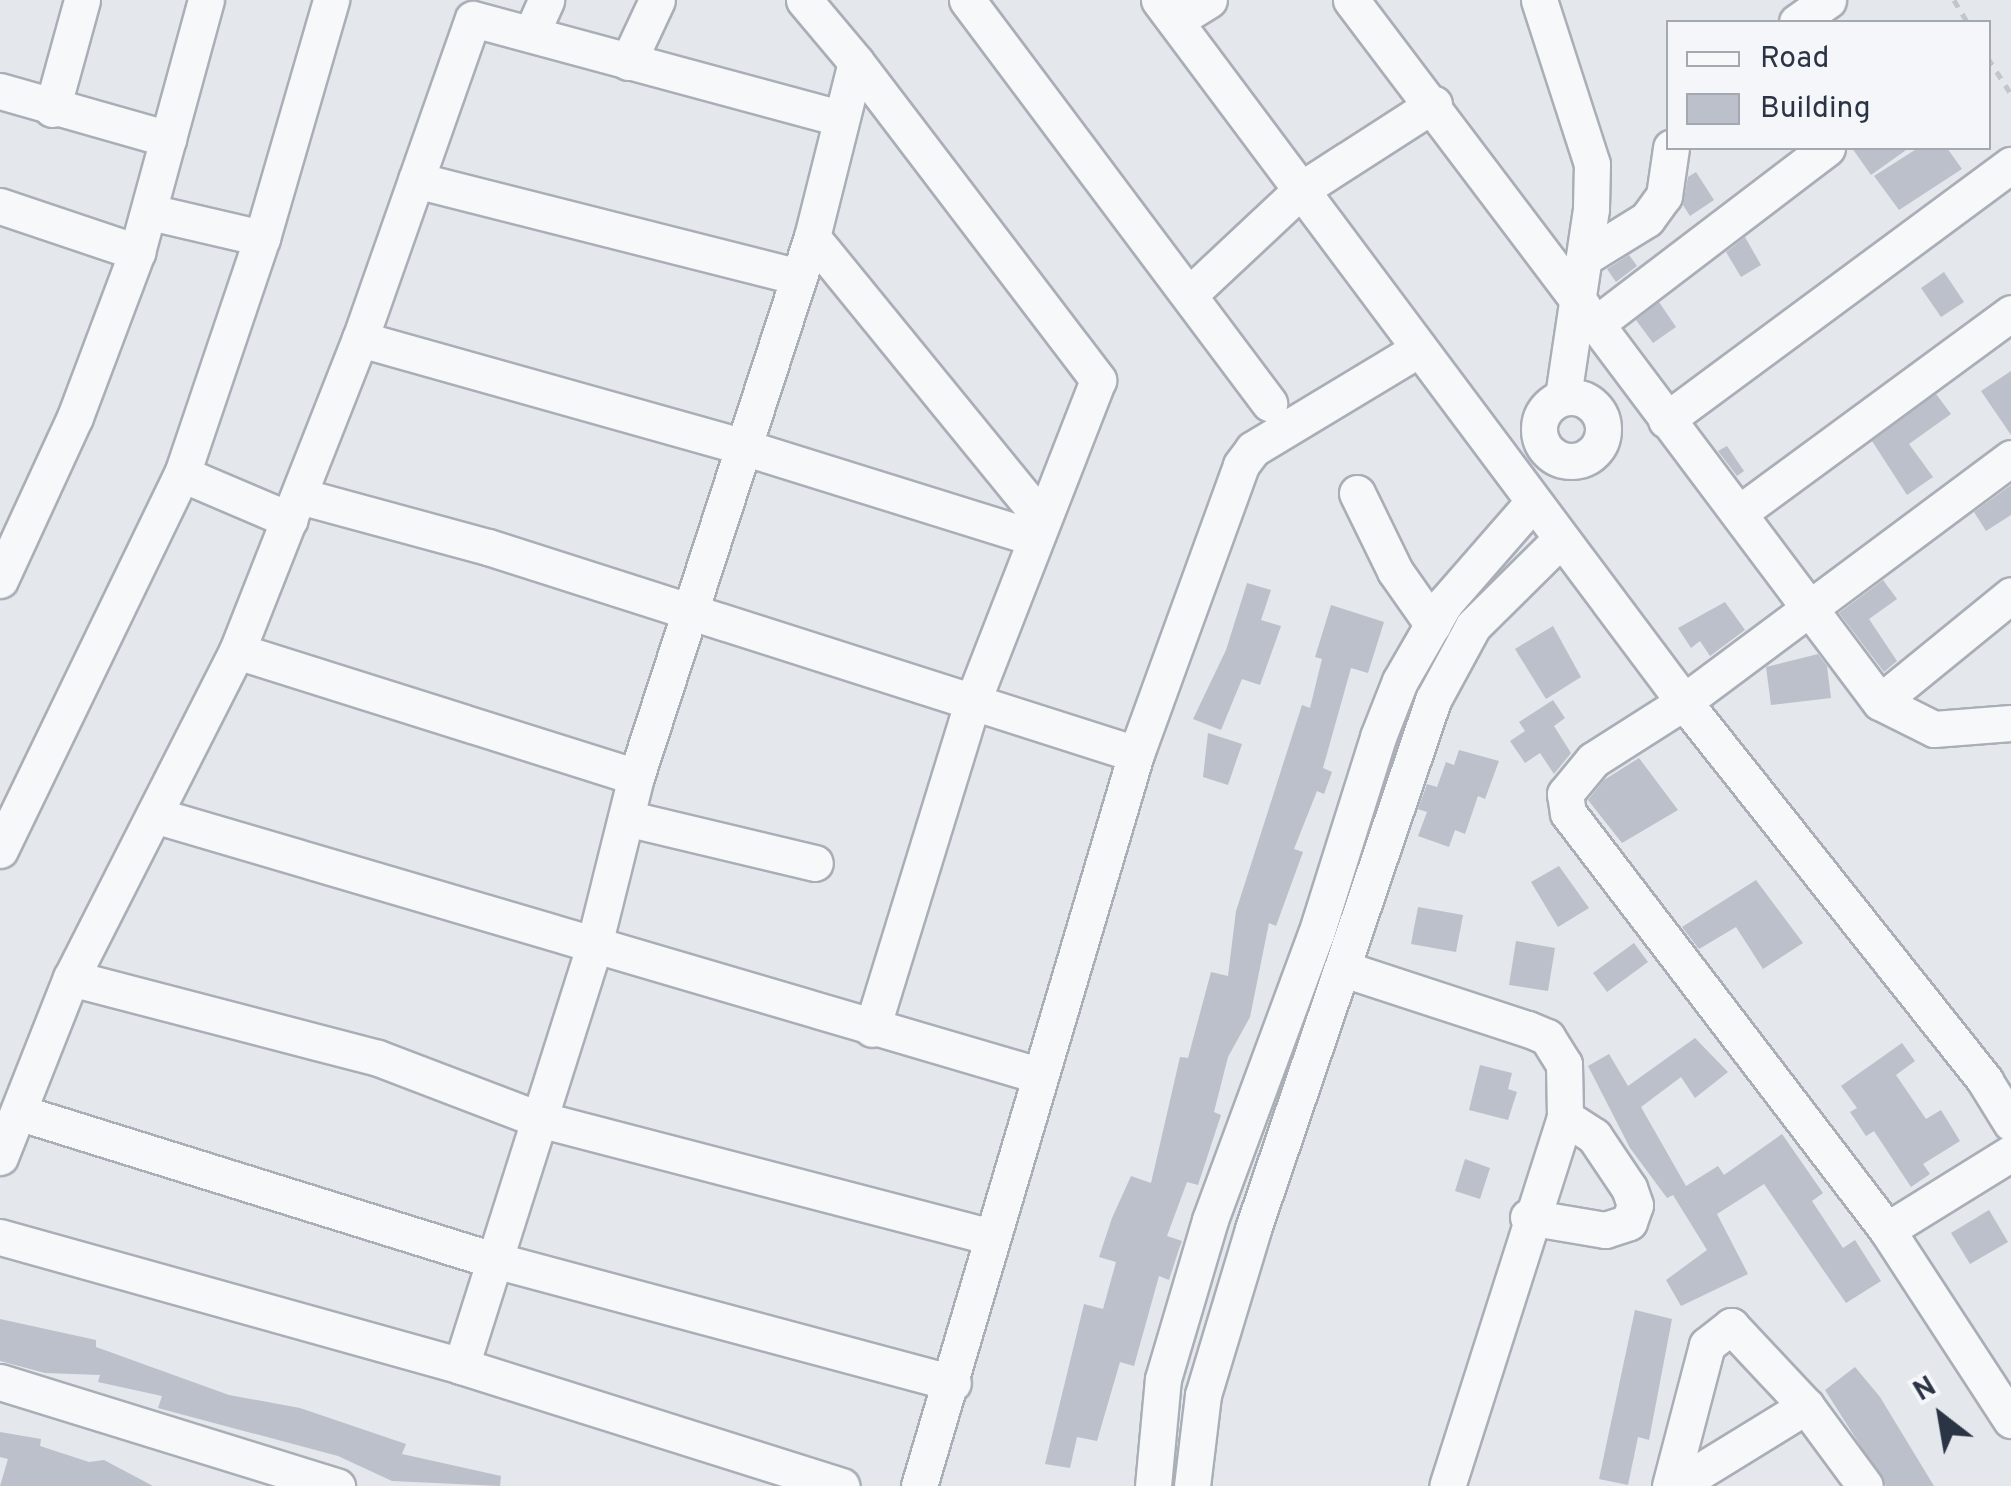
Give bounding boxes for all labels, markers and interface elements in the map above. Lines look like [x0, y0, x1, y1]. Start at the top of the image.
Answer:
legend [1666, 20, 1991, 150]
text: Road [1760, 41, 1829, 78]
text: Building [1760, 91, 1871, 128]
north arrow [1891, 1366, 1991, 1466]
text: N [1908, 1370, 1943, 1411]

